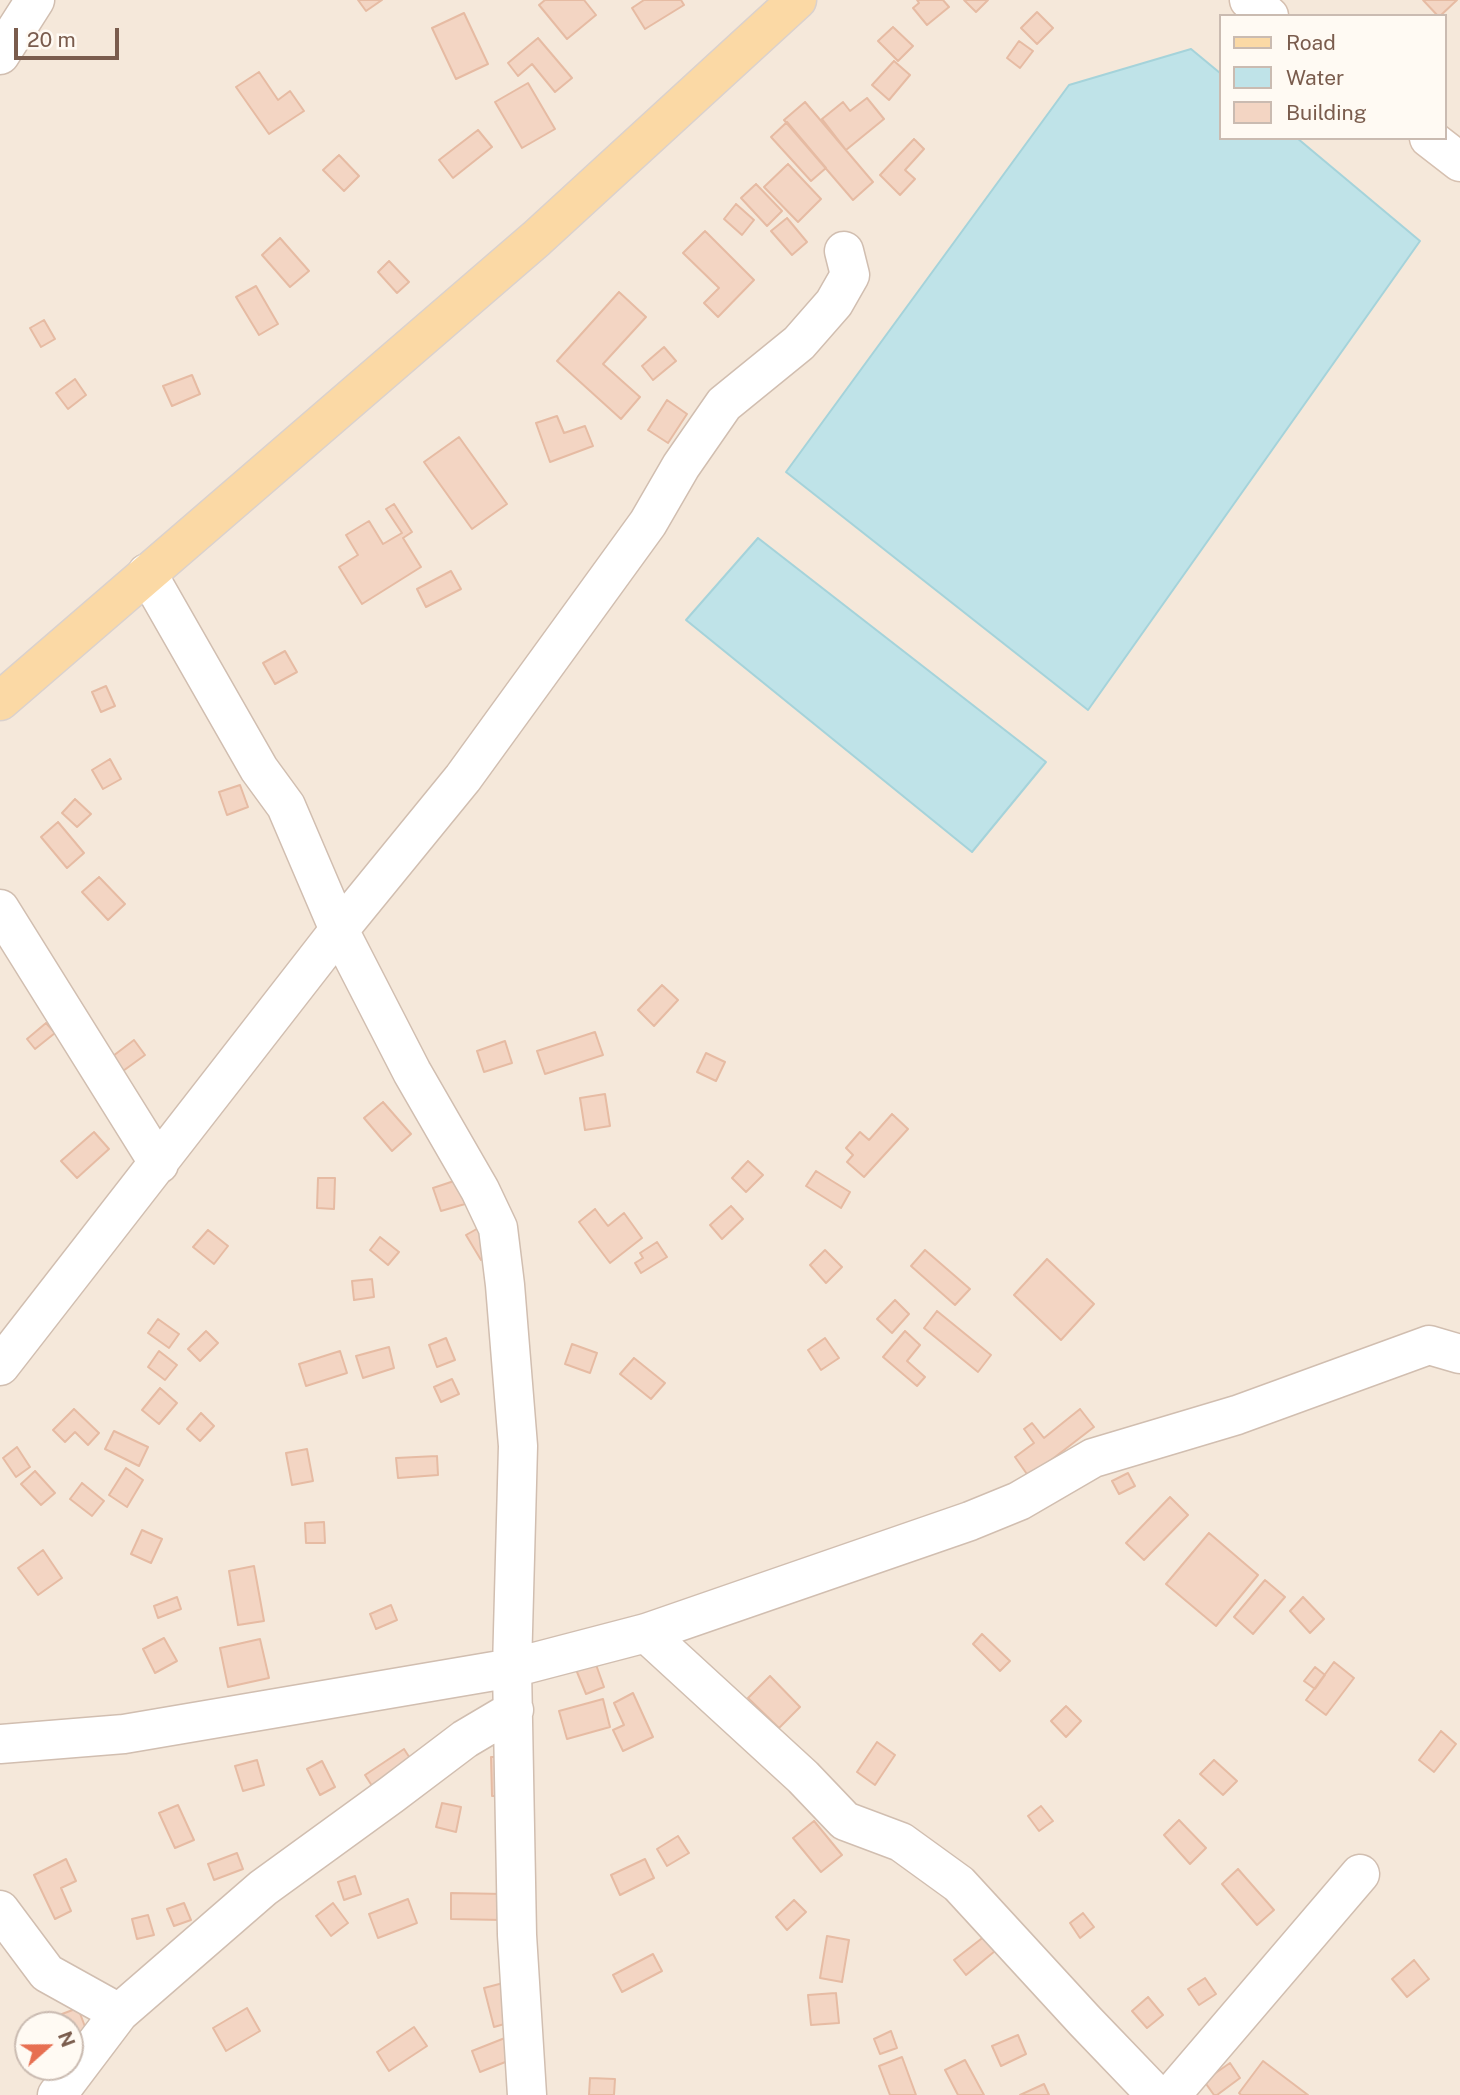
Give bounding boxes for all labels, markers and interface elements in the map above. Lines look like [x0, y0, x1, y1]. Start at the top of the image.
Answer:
scale bar [18, 14, 122, 58]
legend [1218, 14, 1446, 140]
text: 20 m [27, 27, 76, 52]
text: Road [1286, 30, 1336, 55]
text: Water [1286, 65, 1344, 90]
text: Building [1286, 100, 1367, 125]
north arrow [14, 2011, 84, 2081]
text: N [54, 2028, 80, 2050]

